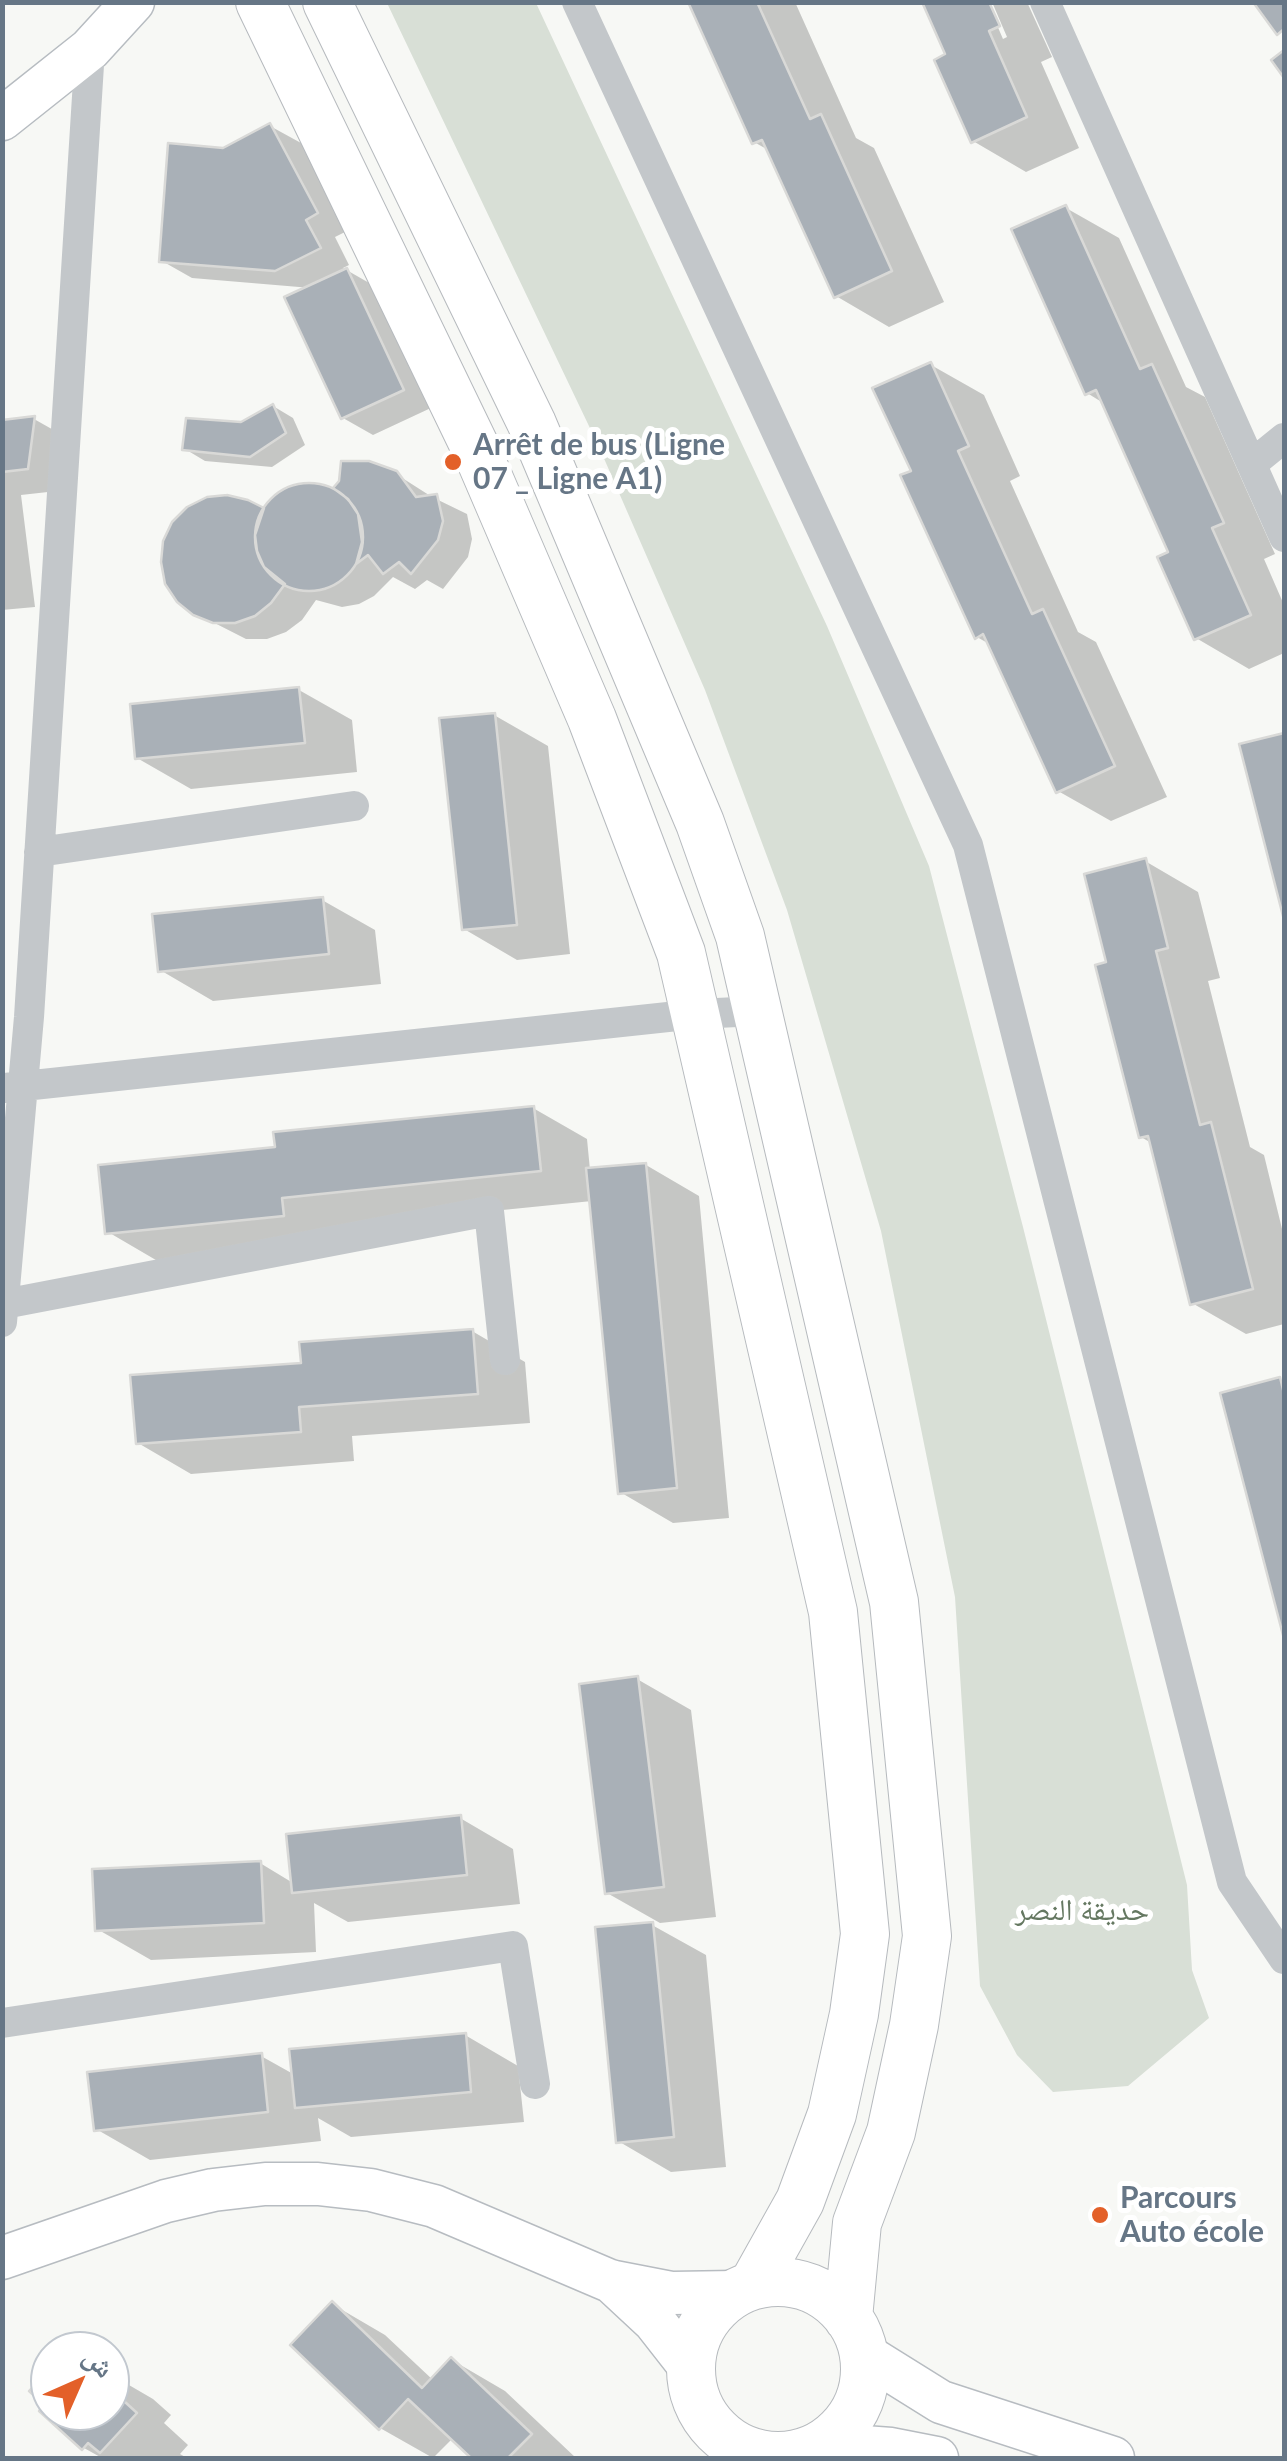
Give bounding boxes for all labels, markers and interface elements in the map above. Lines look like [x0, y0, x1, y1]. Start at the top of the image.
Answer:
place label: Arrêt de bus (Ligne 07 _ Ligne A1) [473, 427, 725, 498]
marker: Arrêt de bus (Ligne 07 _ Ligne A1) [442, 451, 464, 473]
park label: حديقة النصر [1015, 1892, 1149, 1928]
place label: Parcours Auto école [1120, 2180, 1264, 2250]
marker: Parcours Auto école [1089, 2204, 1111, 2226]
north arrow [30, 2331, 130, 2431]
text: ش [77, 2339, 122, 2384]

